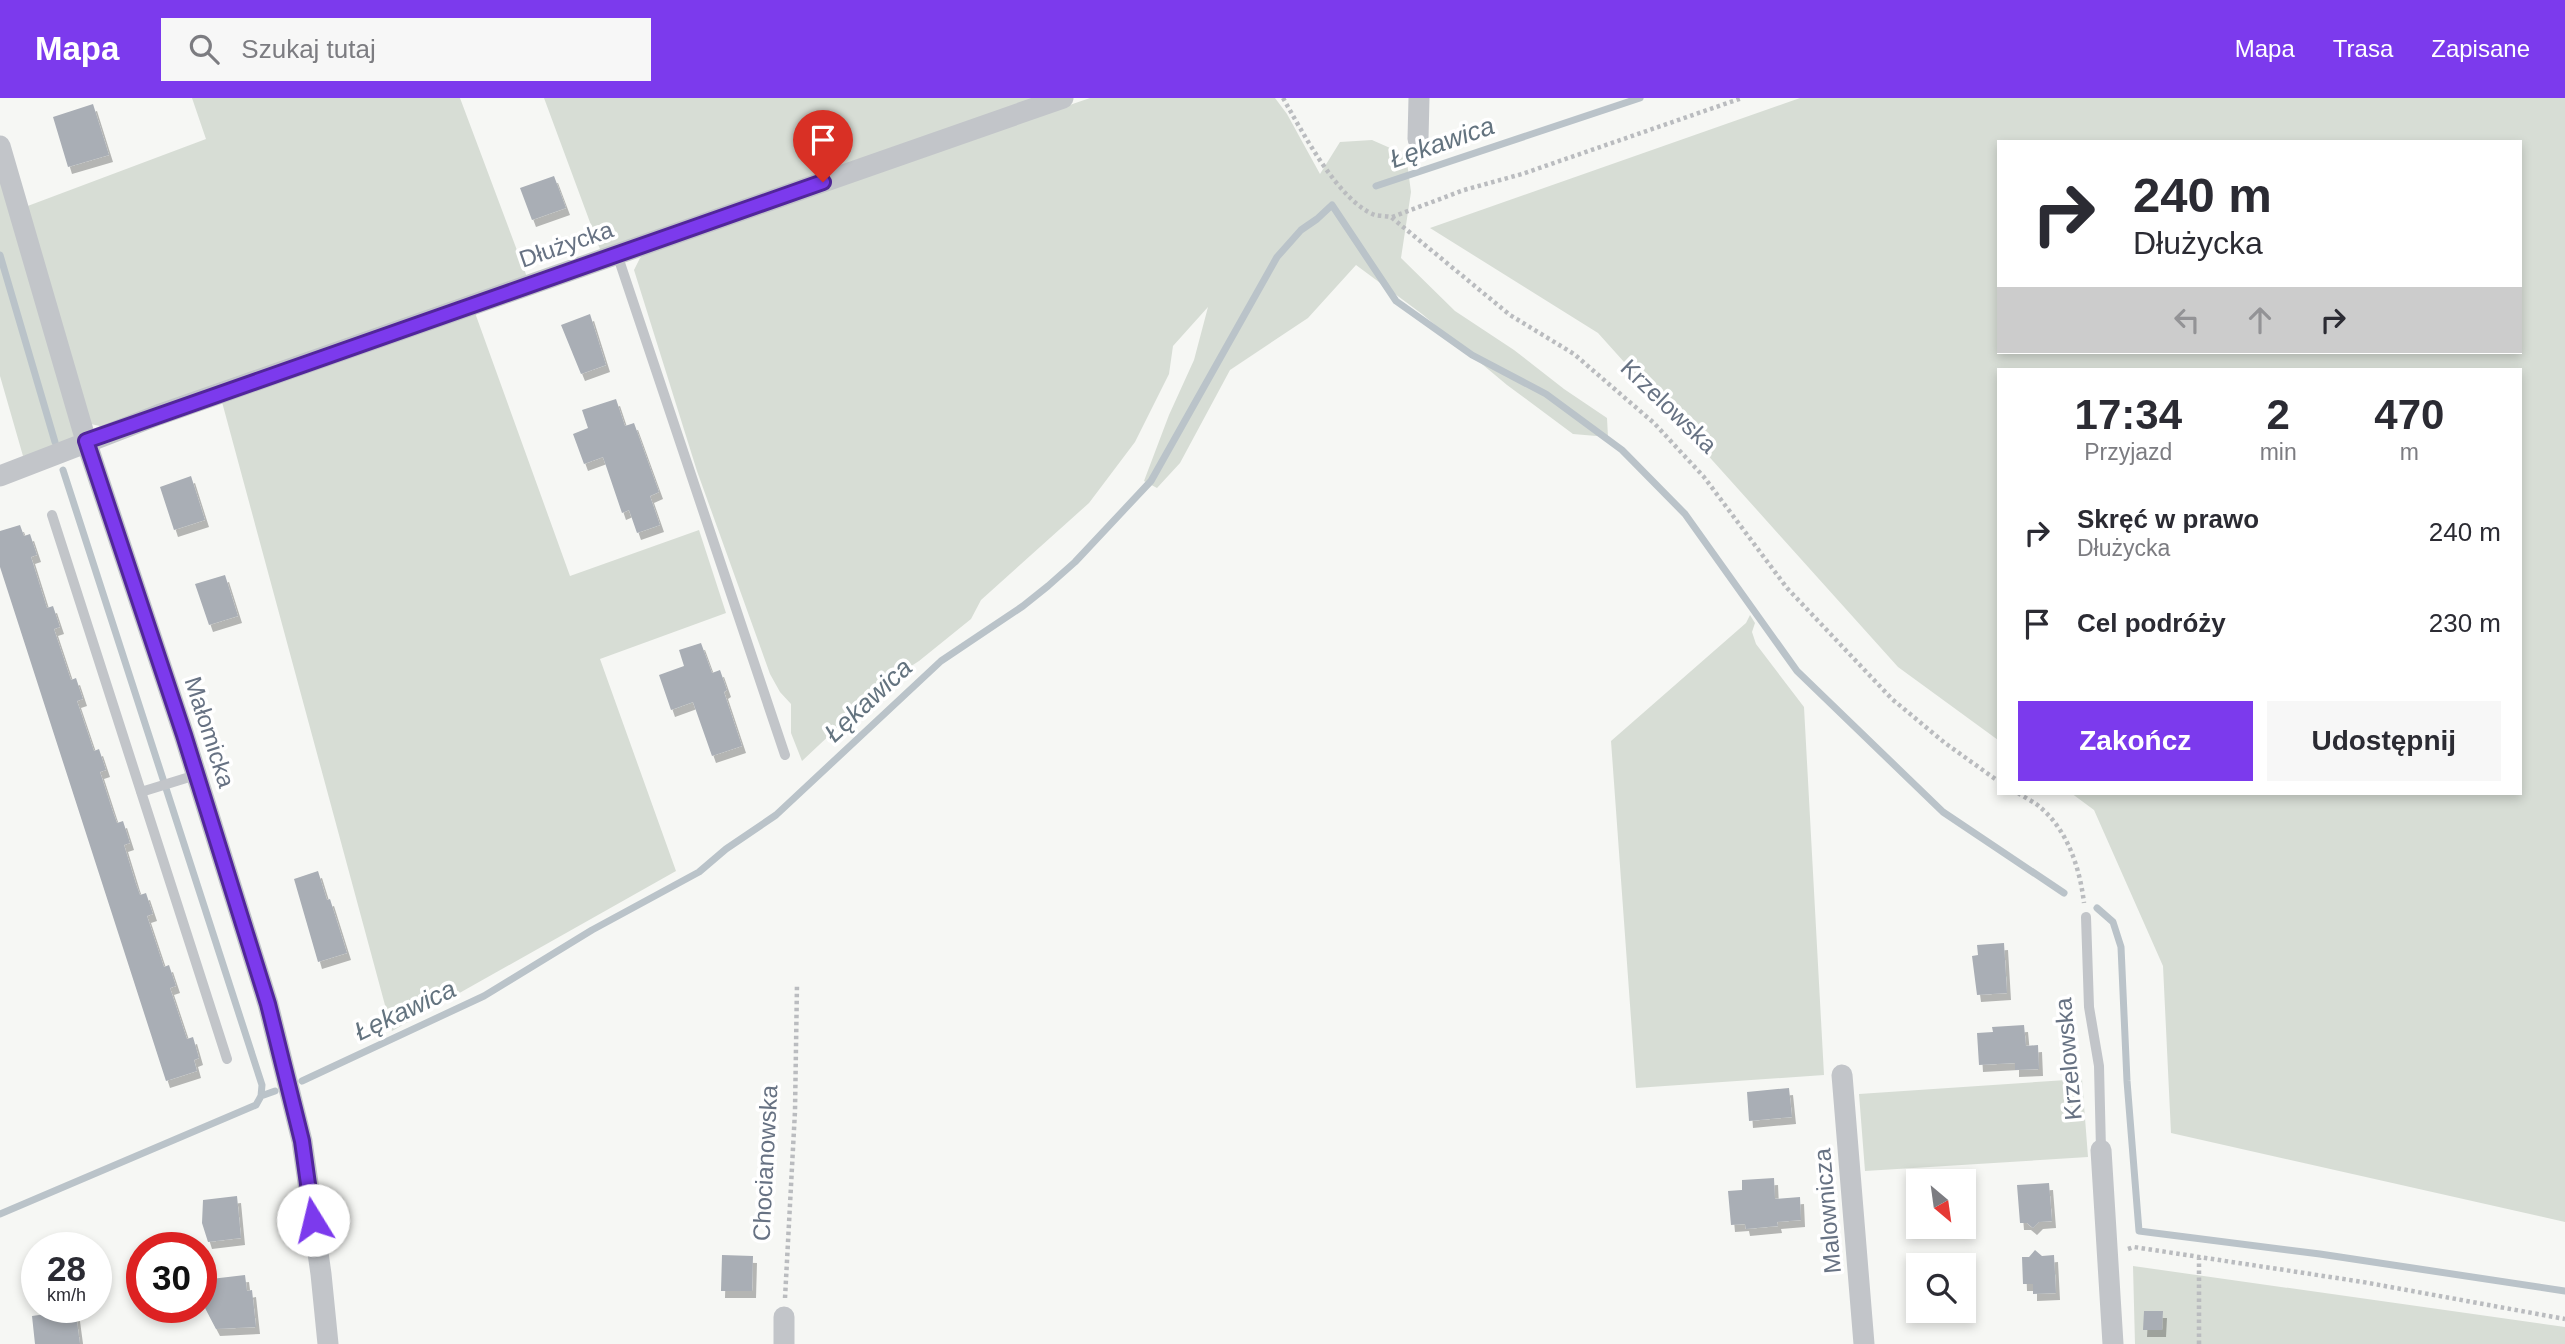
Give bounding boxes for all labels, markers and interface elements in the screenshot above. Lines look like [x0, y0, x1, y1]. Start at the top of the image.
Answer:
search box [161, 18, 651, 81]
text: Mapa [35, 30, 119, 67]
icon: search [185, 30, 223, 68]
text: Szukaj tutaj [241, 34, 376, 64]
text: Mapa [2235, 35, 2295, 62]
text: Trasa [2333, 35, 2393, 62]
text: Zapisane [2431, 35, 2530, 62]
pin [793, 110, 853, 182]
water label: Łękawica [1386, 110, 1498, 174]
icon: arrive [804, 121, 842, 159]
icon: right [2018, 168, 2109, 259]
text: 240 m [2133, 168, 2272, 222]
street label: Dłużycka [516, 215, 617, 273]
text: Dłużycka [2133, 225, 2263, 261]
icon: left [2168, 301, 2206, 339]
icon: ahead [2241, 301, 2279, 339]
icon: right [2314, 301, 2352, 339]
street label: Krzelowska [1615, 354, 1723, 459]
text: 17:34 [2075, 391, 2182, 438]
text: 2 [2266, 391, 2290, 438]
text: 470 [2374, 391, 2444, 438]
text: Przyjazd [2084, 439, 2172, 465]
text: min [2260, 439, 2297, 465]
text: m [2400, 439, 2419, 465]
text: Skręć w prawo [2077, 504, 2259, 534]
icon: right [2018, 514, 2056, 552]
text: 240 m [2429, 517, 2501, 547]
text: Dłużycka [2077, 535, 2170, 561]
icon: arrive [2018, 605, 2056, 643]
text: Cel podróży [2077, 608, 2226, 638]
text: 230 m [2429, 608, 2501, 638]
water label: Łękawica [818, 652, 918, 748]
street label: Małomicka [179, 673, 241, 791]
button: Zakończ [2018, 701, 2253, 781]
button: Udostępnij [2267, 701, 2501, 781]
water label: Łękawica [350, 973, 460, 1047]
street label: Krzelowska [2049, 996, 2087, 1121]
street label: Chocianowska [747, 1084, 783, 1242]
street label: Malownicza [1808, 1147, 1846, 1275]
north arrow [1906, 1169, 1976, 1239]
map controls [1906, 1169, 1976, 1323]
position arrow [276, 1183, 350, 1257]
speed limit sign: 30 [126, 1232, 217, 1323]
text: 28 [47, 1249, 86, 1288]
button: search [1906, 1253, 1976, 1323]
text: km/h [47, 1285, 86, 1305]

